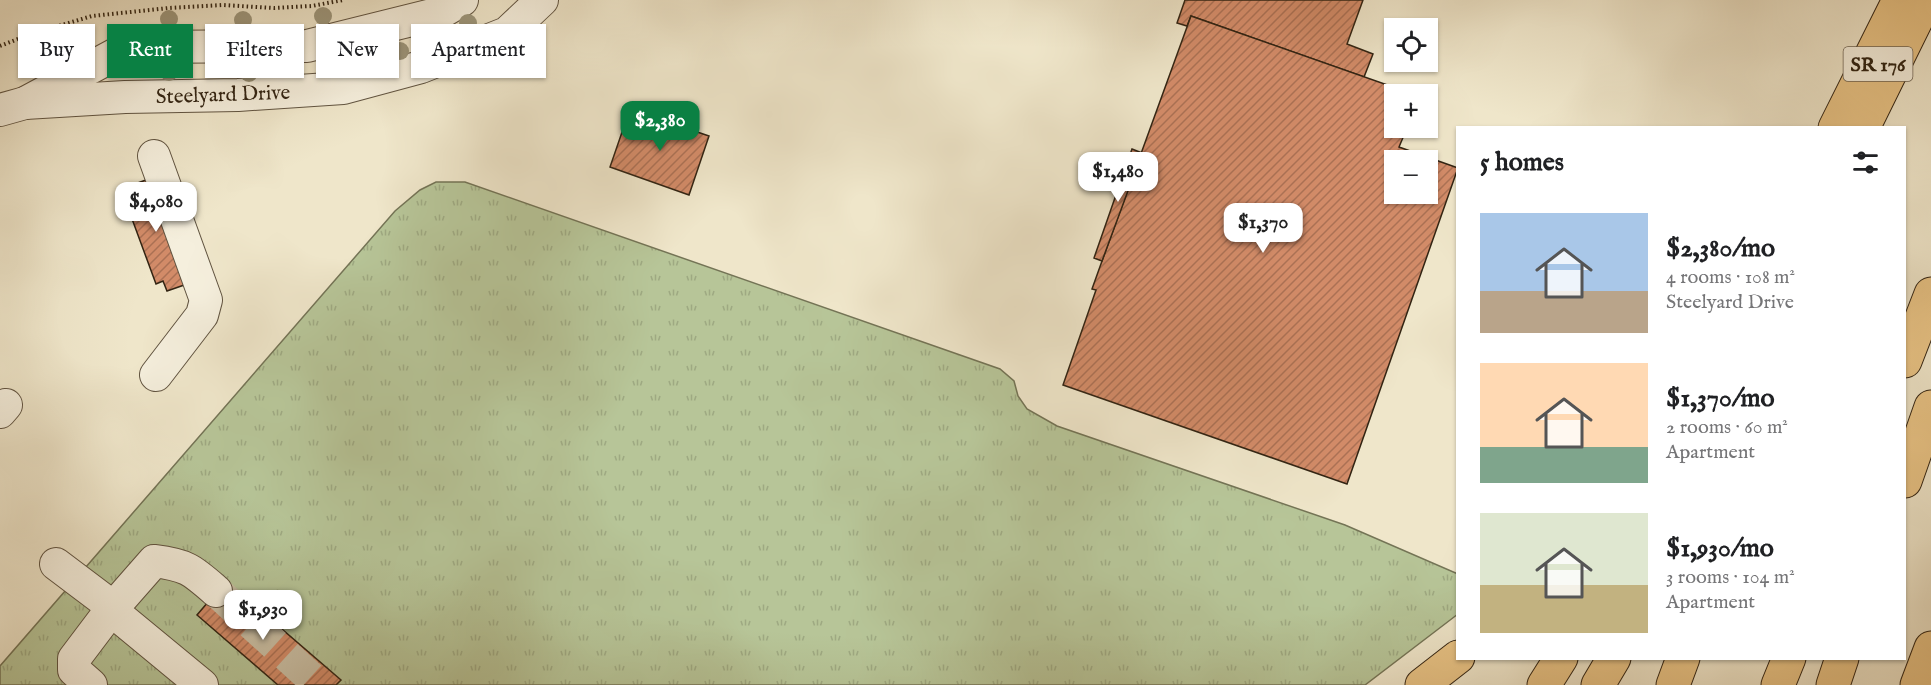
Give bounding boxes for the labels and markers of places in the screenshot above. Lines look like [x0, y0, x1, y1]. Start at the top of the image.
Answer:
pin: $2,380 [611, 101, 709, 152]
pin: $1,480 [1069, 152, 1167, 203]
pin: $4,080 [107, 182, 205, 233]
pin: $1,370 [1214, 203, 1312, 254]
pin: $1,930 [214, 590, 312, 641]

